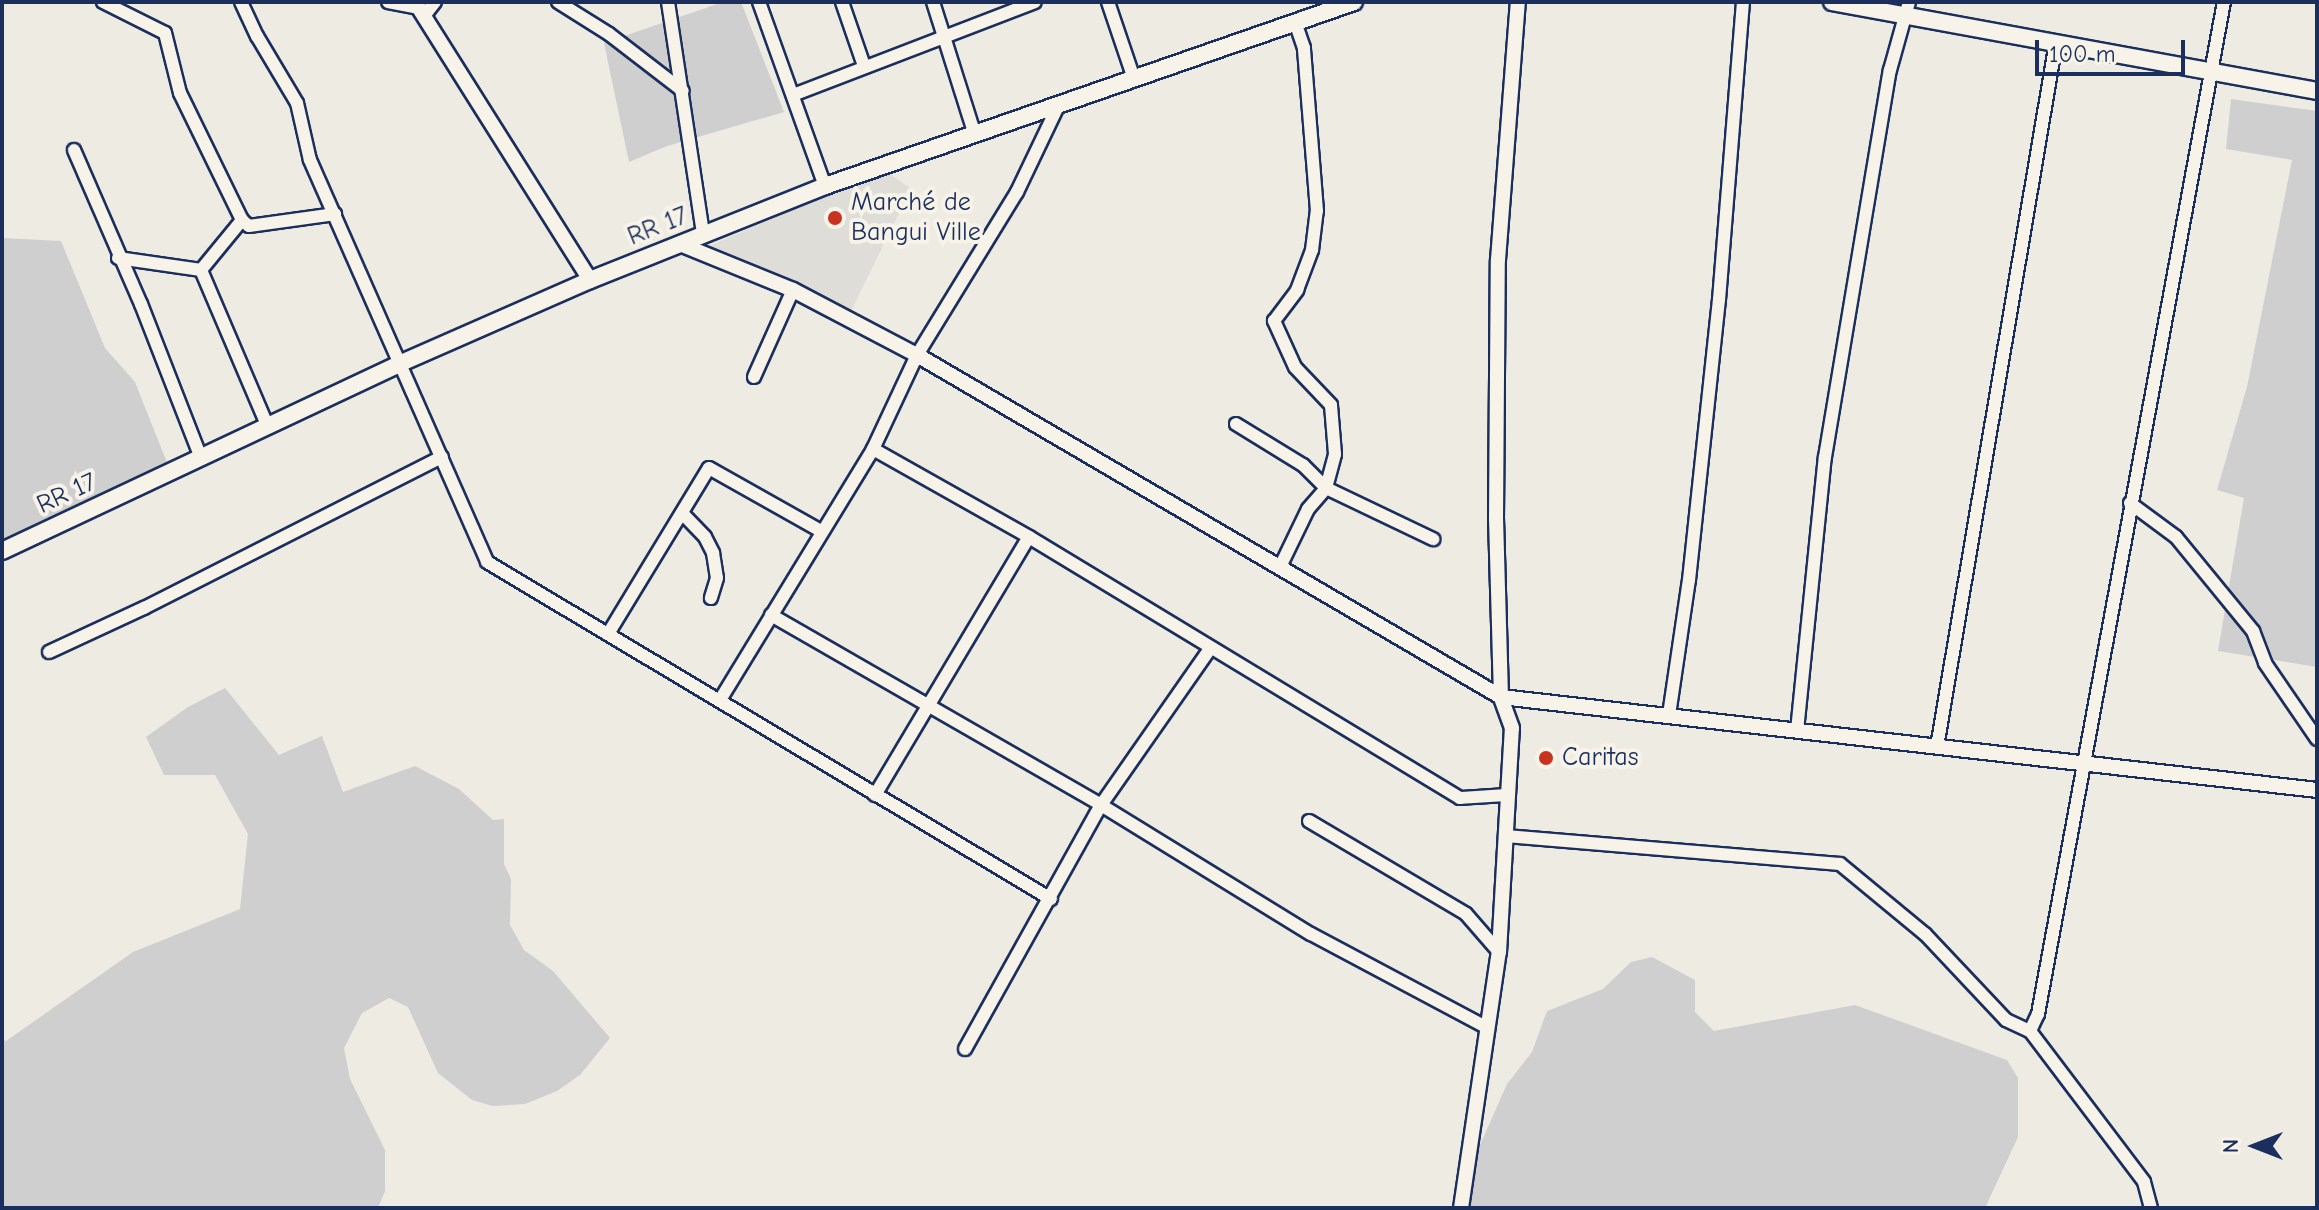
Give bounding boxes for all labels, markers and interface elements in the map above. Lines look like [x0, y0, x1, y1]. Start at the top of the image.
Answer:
scale bar [2039, 24, 2189, 74]
text: 100 m [2049, 40, 2116, 68]
place label: Marché de Bangui Ville [851, 187, 981, 248]
street label: RR 17 [623, 201, 693, 253]
marker: Marché de Bangui Ville [826, 209, 844, 227]
street label: RR 17 [32, 467, 102, 521]
place label: Caritas [1562, 742, 1639, 774]
marker: Caritas [1537, 749, 1555, 767]
north arrow [2215, 1106, 2295, 1186]
text: N [2218, 1139, 2244, 1153]

